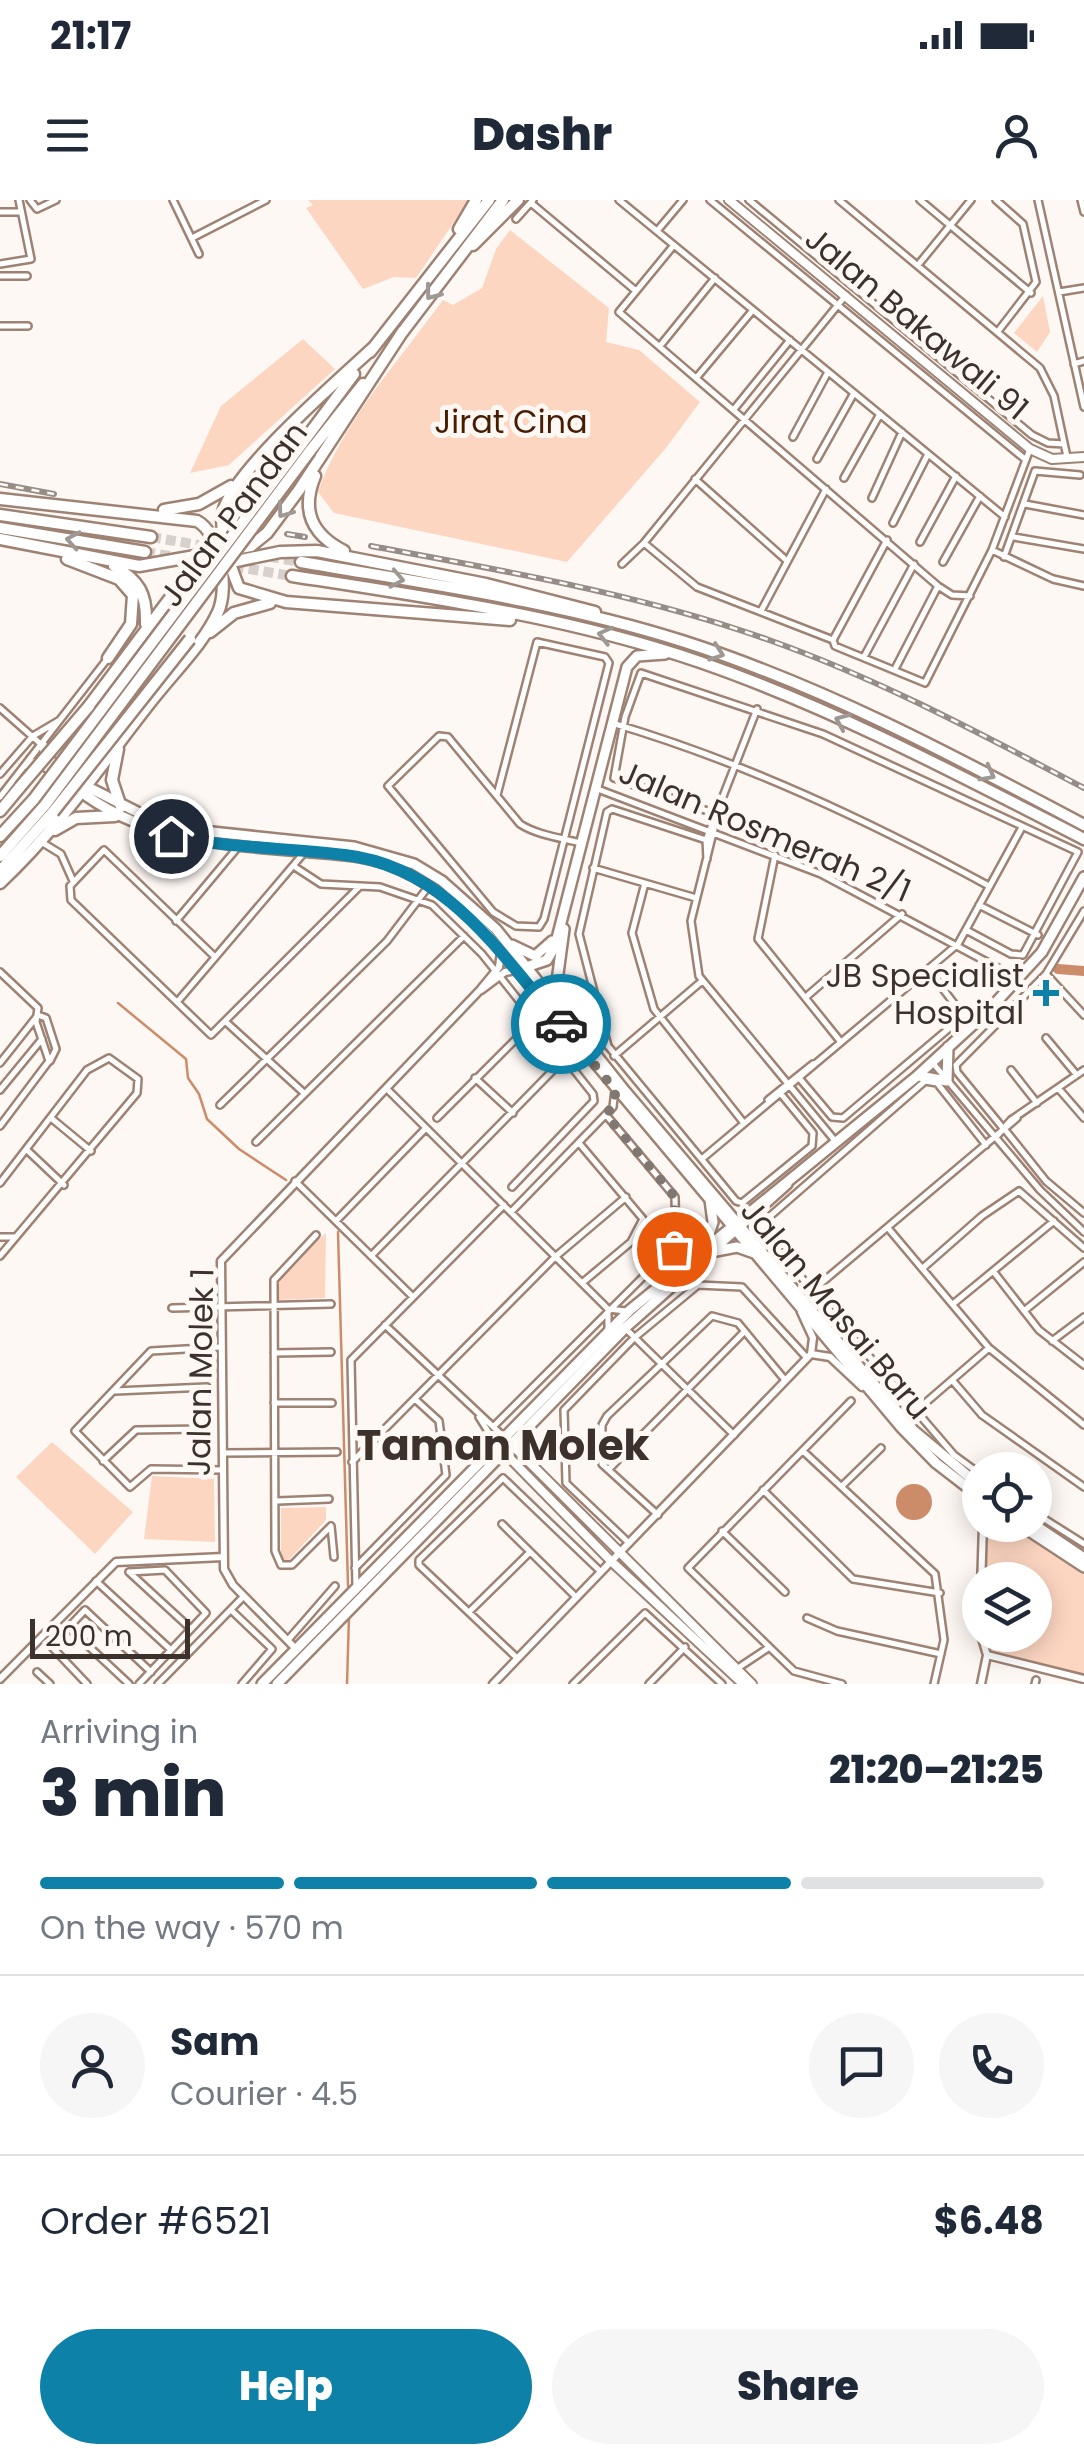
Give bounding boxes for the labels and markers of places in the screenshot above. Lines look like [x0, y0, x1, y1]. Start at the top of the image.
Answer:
pin [129, 794, 214, 879]
place label: JB Specialist Hospital [826, 953, 1024, 1035]
marker: JB Specialist Hospital [1033, 980, 1059, 1006]
pin [632, 1207, 717, 1292]

